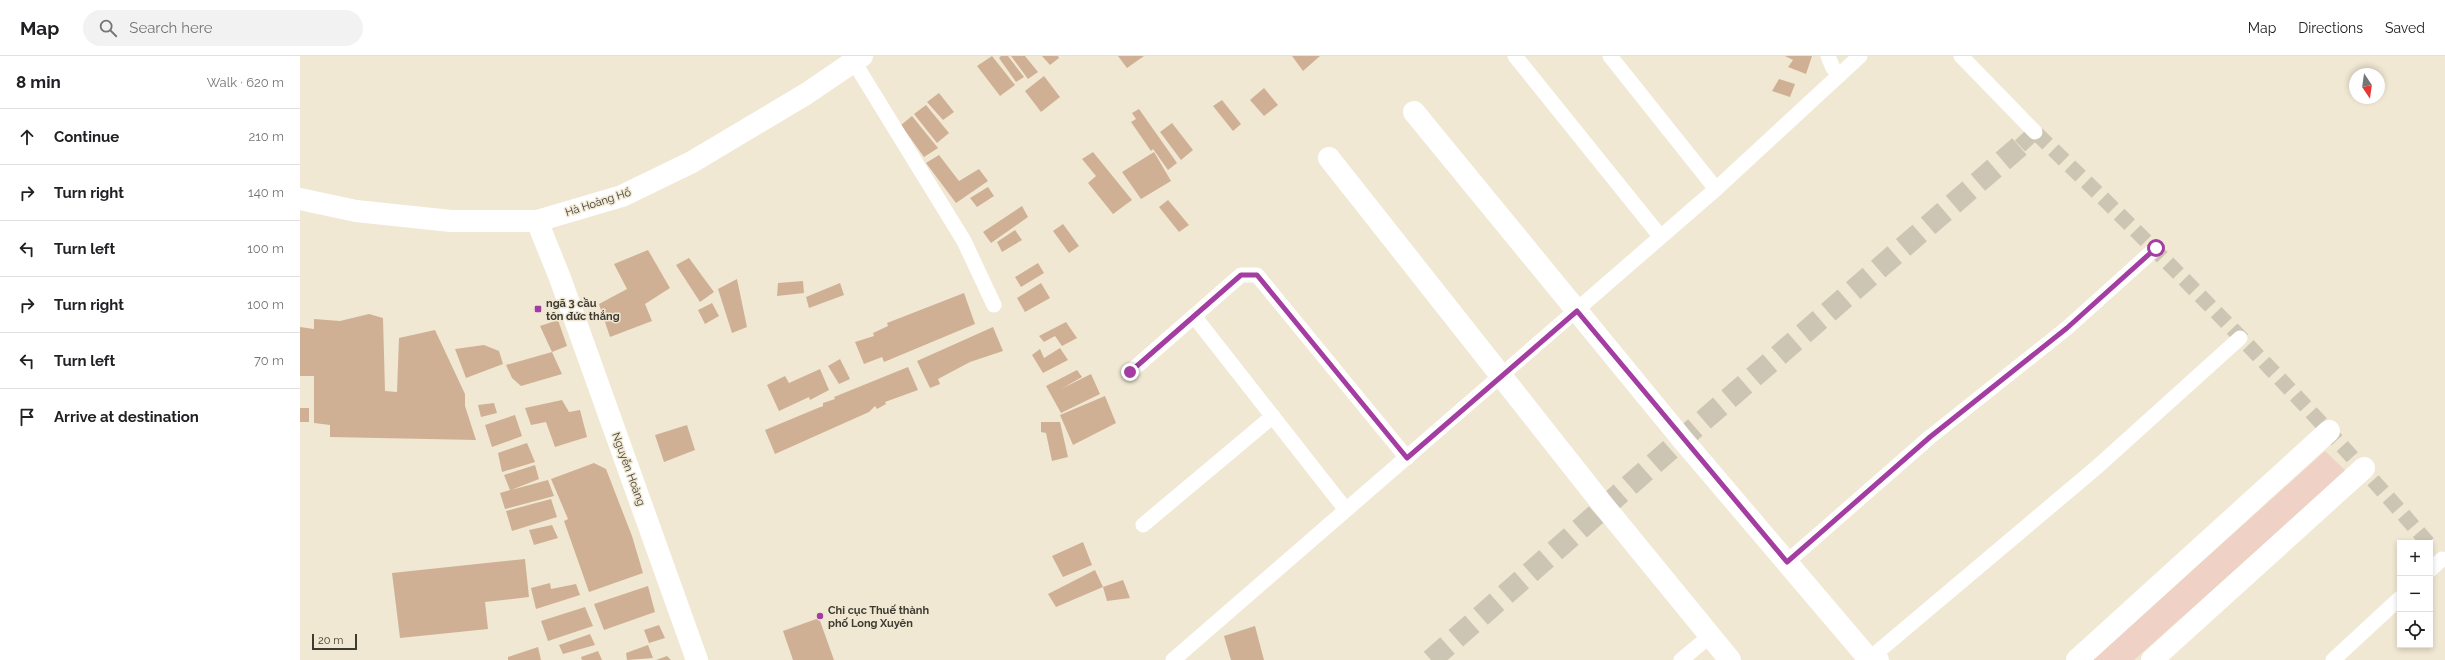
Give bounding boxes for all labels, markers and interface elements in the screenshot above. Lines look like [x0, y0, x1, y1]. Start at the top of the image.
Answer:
search box [83, 10, 363, 46]
text: Map [20, 17, 59, 39]
icon: search [97, 17, 119, 39]
text: Search here [129, 19, 213, 37]
text: Map [2248, 20, 2276, 36]
text: Directions [2298, 20, 2363, 36]
text: Saved [2385, 20, 2425, 36]
north arrow [2349, 68, 2385, 104]
text: 8 min [16, 72, 61, 92]
text: Walk · 620 m [207, 75, 284, 90]
icon: ahead [16, 126, 38, 148]
text: Continue [54, 128, 119, 146]
text: 210 m [248, 129, 284, 144]
icon: right [16, 182, 38, 204]
text: Turn right [54, 184, 124, 202]
text: 140 m [248, 185, 284, 200]
street label: Hà Hoàng Hổ [564, 186, 633, 219]
icon: left [16, 238, 38, 260]
route start [2147, 239, 2165, 257]
text: Turn left [54, 240, 115, 258]
text: 100 m [247, 241, 284, 256]
icon: right [16, 294, 38, 316]
text: Turn right [54, 296, 124, 314]
text: 100 m [247, 297, 284, 312]
place label: ngã 3 cầu tôn đức thắng [546, 297, 620, 323]
marker: ngã 3 cầu tôn đức thắng [533, 304, 543, 314]
icon: left [16, 350, 38, 372]
text: Turn left [54, 352, 115, 370]
text: 70 m [254, 353, 284, 368]
route end [1121, 363, 1139, 381]
icon: arrive [16, 406, 38, 428]
text: Arrive at destination [54, 408, 199, 426]
street label: Nguyễn Hoàng [609, 431, 648, 508]
map controls [2397, 540, 2433, 648]
button: + [2397, 540, 2433, 576]
button: − [2397, 576, 2433, 612]
place label: Chi cục Thuế thành phố Long Xuyên [828, 604, 929, 630]
marker: Chi cục Thuế thành phố Long Xuyên [815, 611, 825, 621]
button: locate [2397, 612, 2433, 648]
scale bar [312, 632, 357, 651]
text: 20 m [318, 634, 343, 647]

